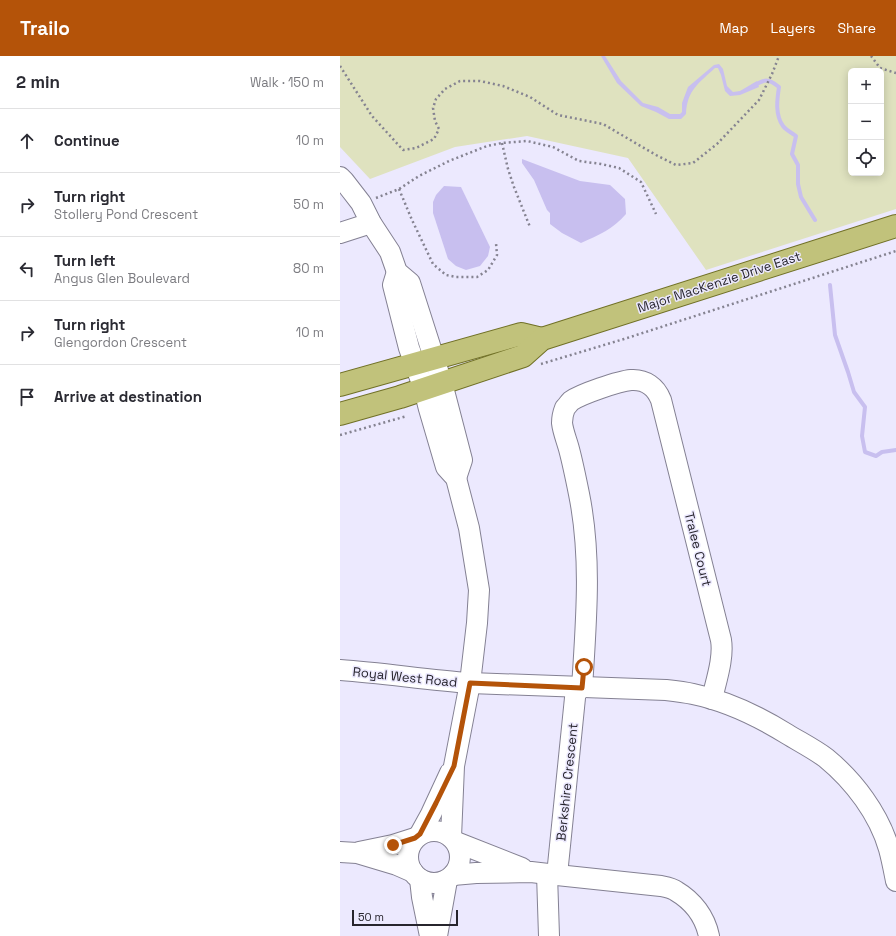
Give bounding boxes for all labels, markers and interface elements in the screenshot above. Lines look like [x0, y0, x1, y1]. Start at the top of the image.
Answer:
text: Trailo [20, 16, 70, 41]
text: Map [719, 19, 749, 37]
text: Layers [771, 19, 815, 37]
text: Share [837, 19, 876, 37]
map controls [848, 68, 884, 176]
button: + [848, 68, 884, 104]
text: 2 min [16, 71, 60, 93]
text: Walk · 150 m [250, 74, 324, 91]
button: − [848, 104, 884, 140]
icon: ahead [16, 130, 38, 152]
text: Continue [54, 131, 120, 150]
text: 10 m [296, 132, 324, 149]
button: locate [848, 140, 884, 176]
text: Turn right [54, 187, 125, 206]
icon: right [16, 194, 38, 216]
text: 50 m [293, 196, 324, 213]
text: Stollery Pond Crescent [54, 206, 198, 223]
street label: Major MacKenzie Drive East [635, 248, 803, 316]
text: Turn left [54, 251, 116, 270]
icon: left [16, 258, 38, 280]
text: 80 m [293, 260, 324, 277]
text: Angus Glen Boulevard [54, 270, 190, 287]
text: Turn right [54, 315, 125, 334]
icon: right [16, 322, 38, 344]
text: 10 m [296, 324, 324, 341]
text: Glengordon Crescent [54, 334, 187, 351]
icon: arrive [16, 386, 38, 408]
text: Arrive at destination [54, 387, 202, 406]
street label: Tralee Court [681, 510, 715, 588]
route start [575, 658, 593, 676]
street label: Royal West Road [352, 663, 458, 691]
street label: Berkshire Crescent [552, 722, 582, 842]
route end [384, 836, 402, 854]
scale bar [352, 908, 458, 927]
text: 50 m [358, 910, 384, 924]

